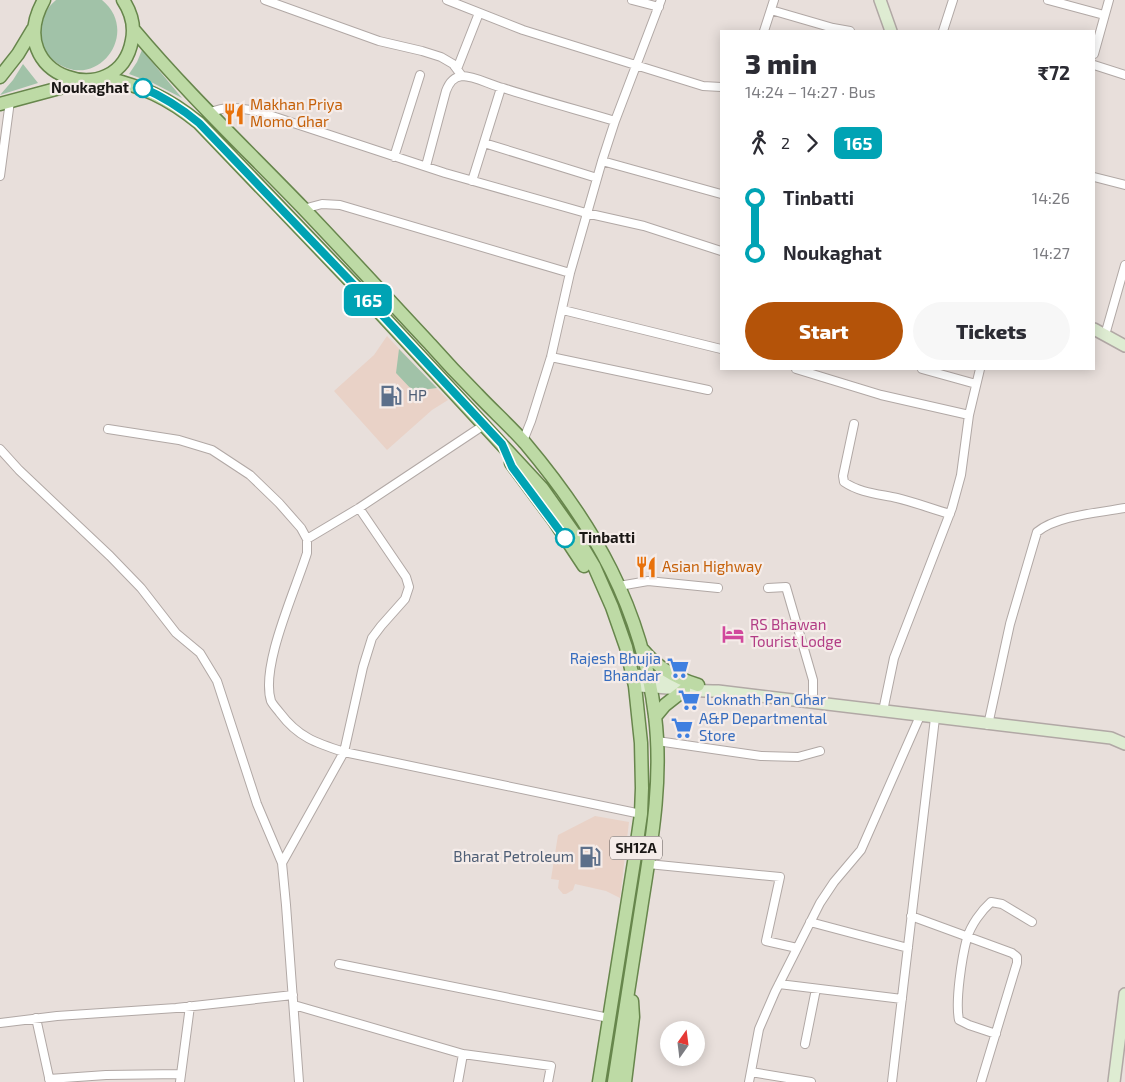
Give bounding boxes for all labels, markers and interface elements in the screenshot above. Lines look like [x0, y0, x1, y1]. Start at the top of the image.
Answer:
text: 3 min [745, 46, 817, 80]
text: ₹72 [1038, 61, 1070, 84]
place label: Noukaghat [51, 78, 129, 96]
marker: Noukaghat [133, 78, 153, 98]
text: 14:24 – 14:27 · Bus [745, 82, 876, 101]
place label: Makhan Priya Momo Ghar [250, 95, 343, 130]
restaurant icon: Makhan Priya Momo Ghar [221, 101, 247, 127]
icon: walk [745, 129, 773, 157]
icon: forward [798, 129, 826, 157]
text: 165 [844, 132, 872, 154]
text: 2 [781, 133, 790, 152]
text: Tinbatti [783, 186, 854, 209]
text: 14:26 [1032, 188, 1070, 207]
text: Noukaghat [783, 241, 882, 264]
text: 14:27 [1033, 243, 1070, 262]
line badge: 165 [339, 284, 397, 316]
text: 165 [354, 289, 382, 311]
button: Start [745, 302, 903, 360]
button: Tickets [913, 302, 1070, 360]
fuel station icon: HP [378, 383, 404, 409]
place label: HP [408, 386, 427, 404]
marker: Tinbatti [555, 528, 575, 548]
place label: Tinbatti [579, 528, 635, 546]
restaurant icon: Asian Highway [633, 554, 659, 580]
place label: Asian Highway [662, 557, 762, 575]
place label: RS Bhawan Tourist Lodge [750, 615, 842, 650]
hotel icon: RS Bhawan Tourist Lodge [720, 621, 746, 647]
place label: Rajesh Bhujia Bhandar [570, 649, 661, 684]
supermarket icon: Rajesh Bhujia Bhandar [665, 655, 691, 681]
supermarket icon: Loknath Pan Ghar [676, 687, 702, 713]
place label: Loknath Pan Ghar [706, 690, 826, 708]
place label: A&P Departmental Store [699, 709, 827, 744]
supermarket icon: A&P Departmental Store [669, 715, 695, 741]
road number: SH12A [610, 836, 662, 860]
fuel station icon: Bharat Petroleum [577, 844, 603, 870]
place label: Bharat Petroleum [453, 847, 574, 865]
north arrow [660, 1021, 705, 1066]
map controls [660, 1021, 705, 1066]

